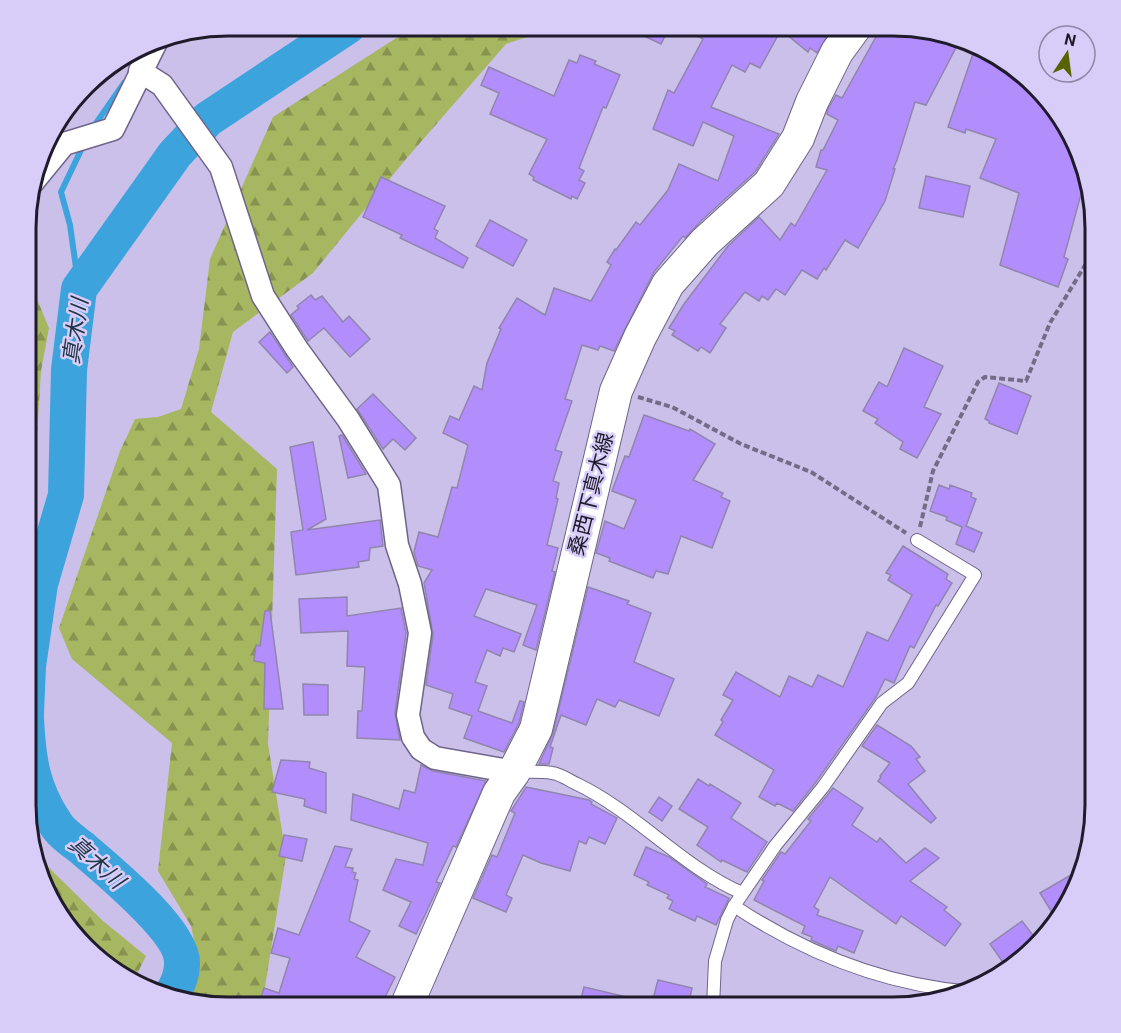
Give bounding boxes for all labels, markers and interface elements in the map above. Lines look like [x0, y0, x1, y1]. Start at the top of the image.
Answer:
north arrow [1037, 24, 1097, 84]
text: N [1063, 29, 1078, 50]
water label: 真木川 [59, 295, 93, 365]
street label: 桑西下真木線 [564, 430, 618, 558]
water label: 真木川 [64, 831, 131, 895]

